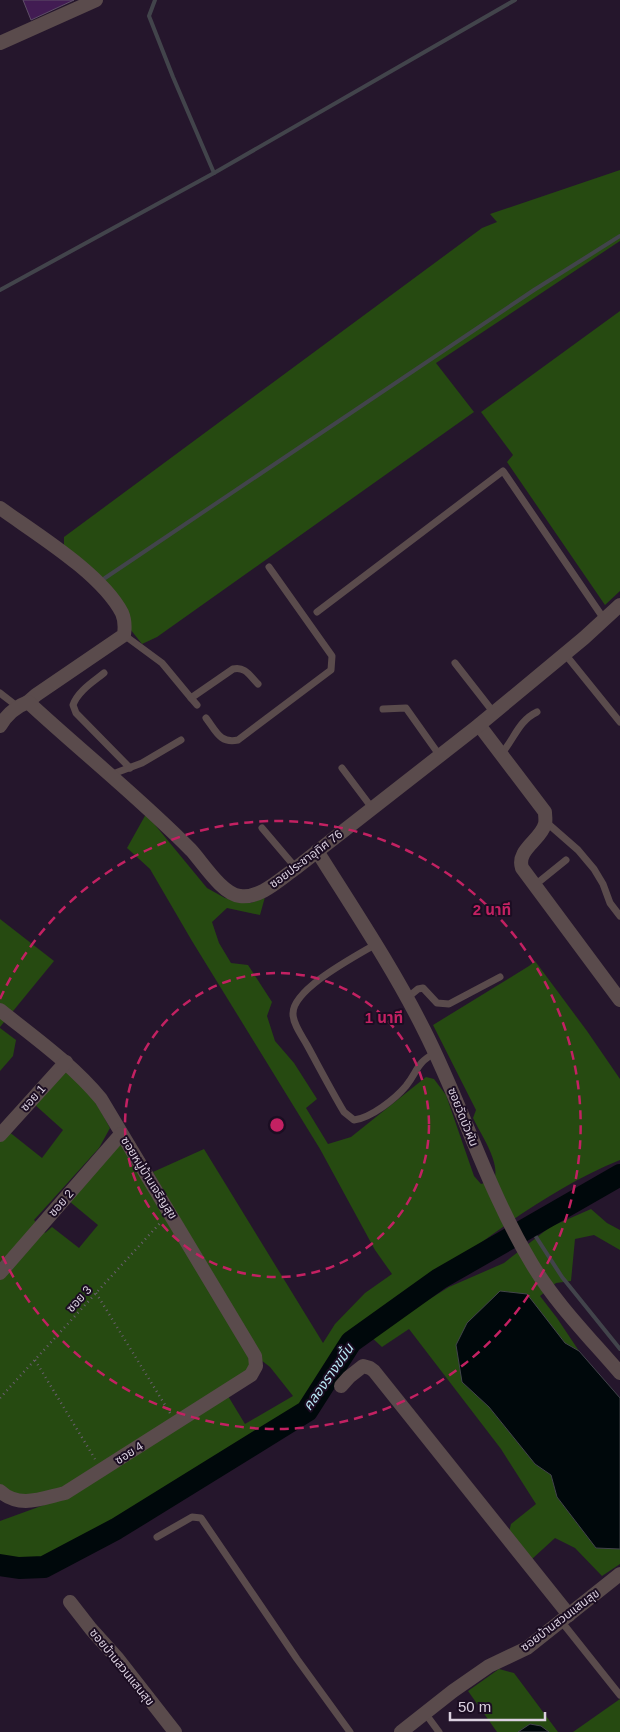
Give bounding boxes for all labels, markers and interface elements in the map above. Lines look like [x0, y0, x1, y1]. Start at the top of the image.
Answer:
street label: ซอยประชาอุทิศ 76 [267, 827, 346, 891]
text: 2 นาที [473, 901, 511, 918]
text: 1 นาที [365, 1009, 403, 1026]
street label: ซอย 1 [18, 1082, 49, 1114]
street label: ซอยวัดบัวผัน [445, 1086, 481, 1148]
centre of rings [268, 1116, 286, 1134]
street label: ซอยหมู่บ้านเจริญสุข [118, 1134, 180, 1222]
street label: ซอย 2 [46, 1187, 77, 1219]
street label: ซอย 3 [64, 1283, 95, 1315]
water label: คลองรางขมิ้น [298, 1339, 357, 1413]
street label: ซอย 4 [112, 1439, 146, 1467]
street label: ซอยบ้านสวนแสนสุข [518, 1586, 602, 1654]
street label: ซอยบ้านสวนแสนสุข [87, 1626, 157, 1708]
scale bar [450, 1690, 545, 1722]
text: 50 m [458, 1698, 491, 1715]

